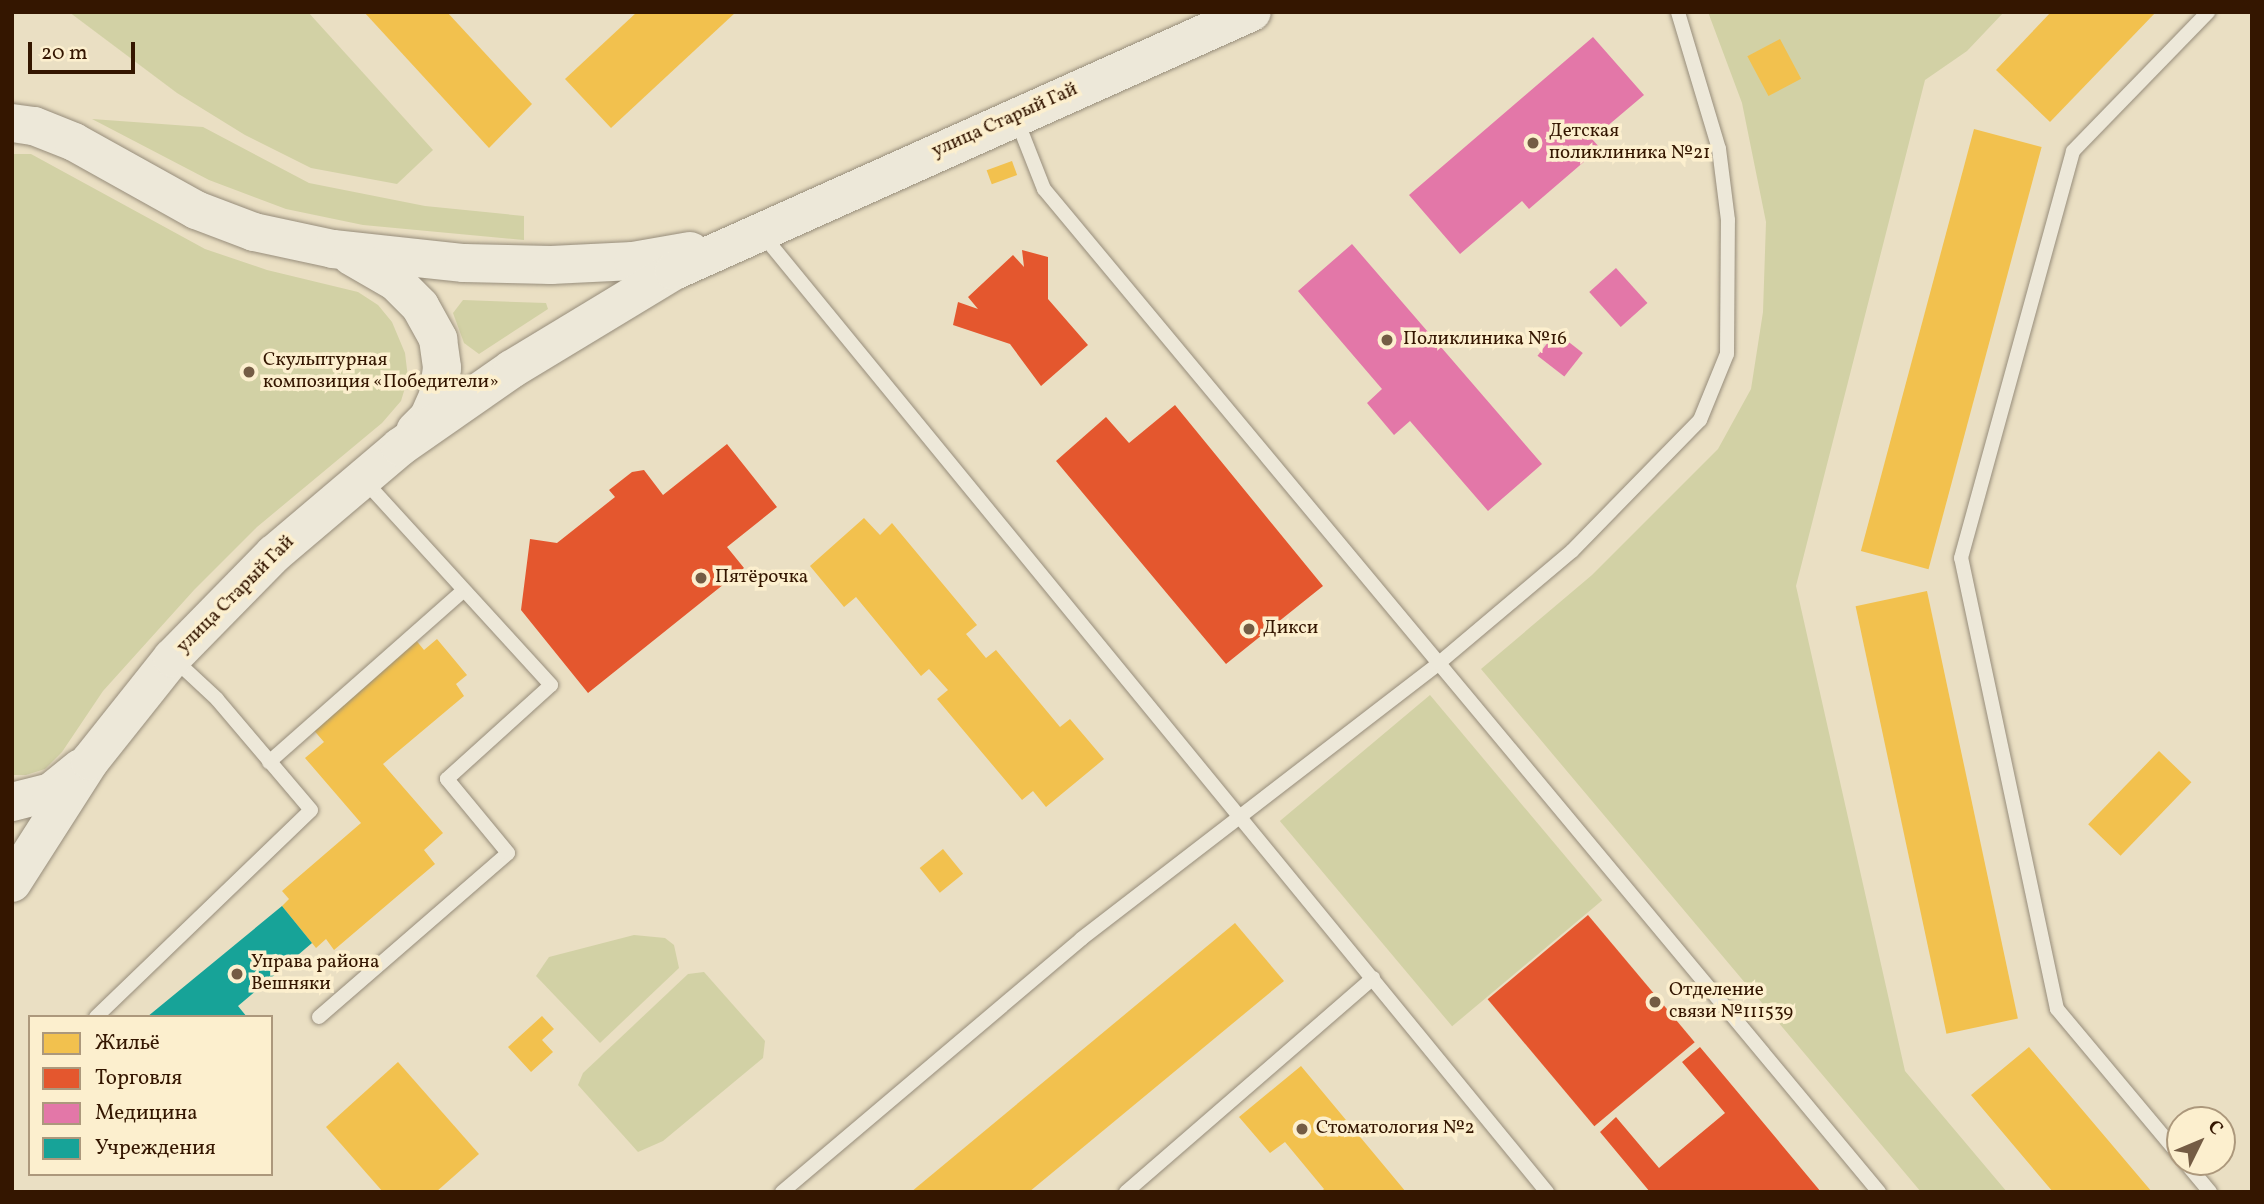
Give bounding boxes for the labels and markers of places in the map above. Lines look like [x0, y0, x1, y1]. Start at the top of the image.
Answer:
place label: Детская поликлиника №21 [1549, 121, 1710, 165]
marker: Детская поликлиника №21 [1523, 133, 1543, 153]
place label: Поликлиника №16 [1403, 329, 1567, 351]
marker: Поликлиника №16 [1377, 330, 1397, 350]
place label: Скульптурная композиция «Победители» [263, 350, 499, 394]
marker: Скульптурная композиция «Победители» [241, 364, 257, 380]
place label: Пятёрочка [715, 567, 808, 589]
marker: Пятёрочка [693, 570, 709, 586]
place label: Дикси [1263, 618, 1318, 640]
marker: Дикси [1241, 621, 1257, 637]
place label: Управа района Вешняки [251, 952, 379, 996]
marker: Управа района Вешняки [229, 966, 245, 982]
place label: Отделение связи №111539 [1669, 980, 1793, 1024]
marker: Отделение связи №111539 [1647, 994, 1663, 1010]
place label: Стоматология №2 [1316, 1118, 1475, 1140]
marker: Стоматология №2 [1294, 1121, 1310, 1137]

